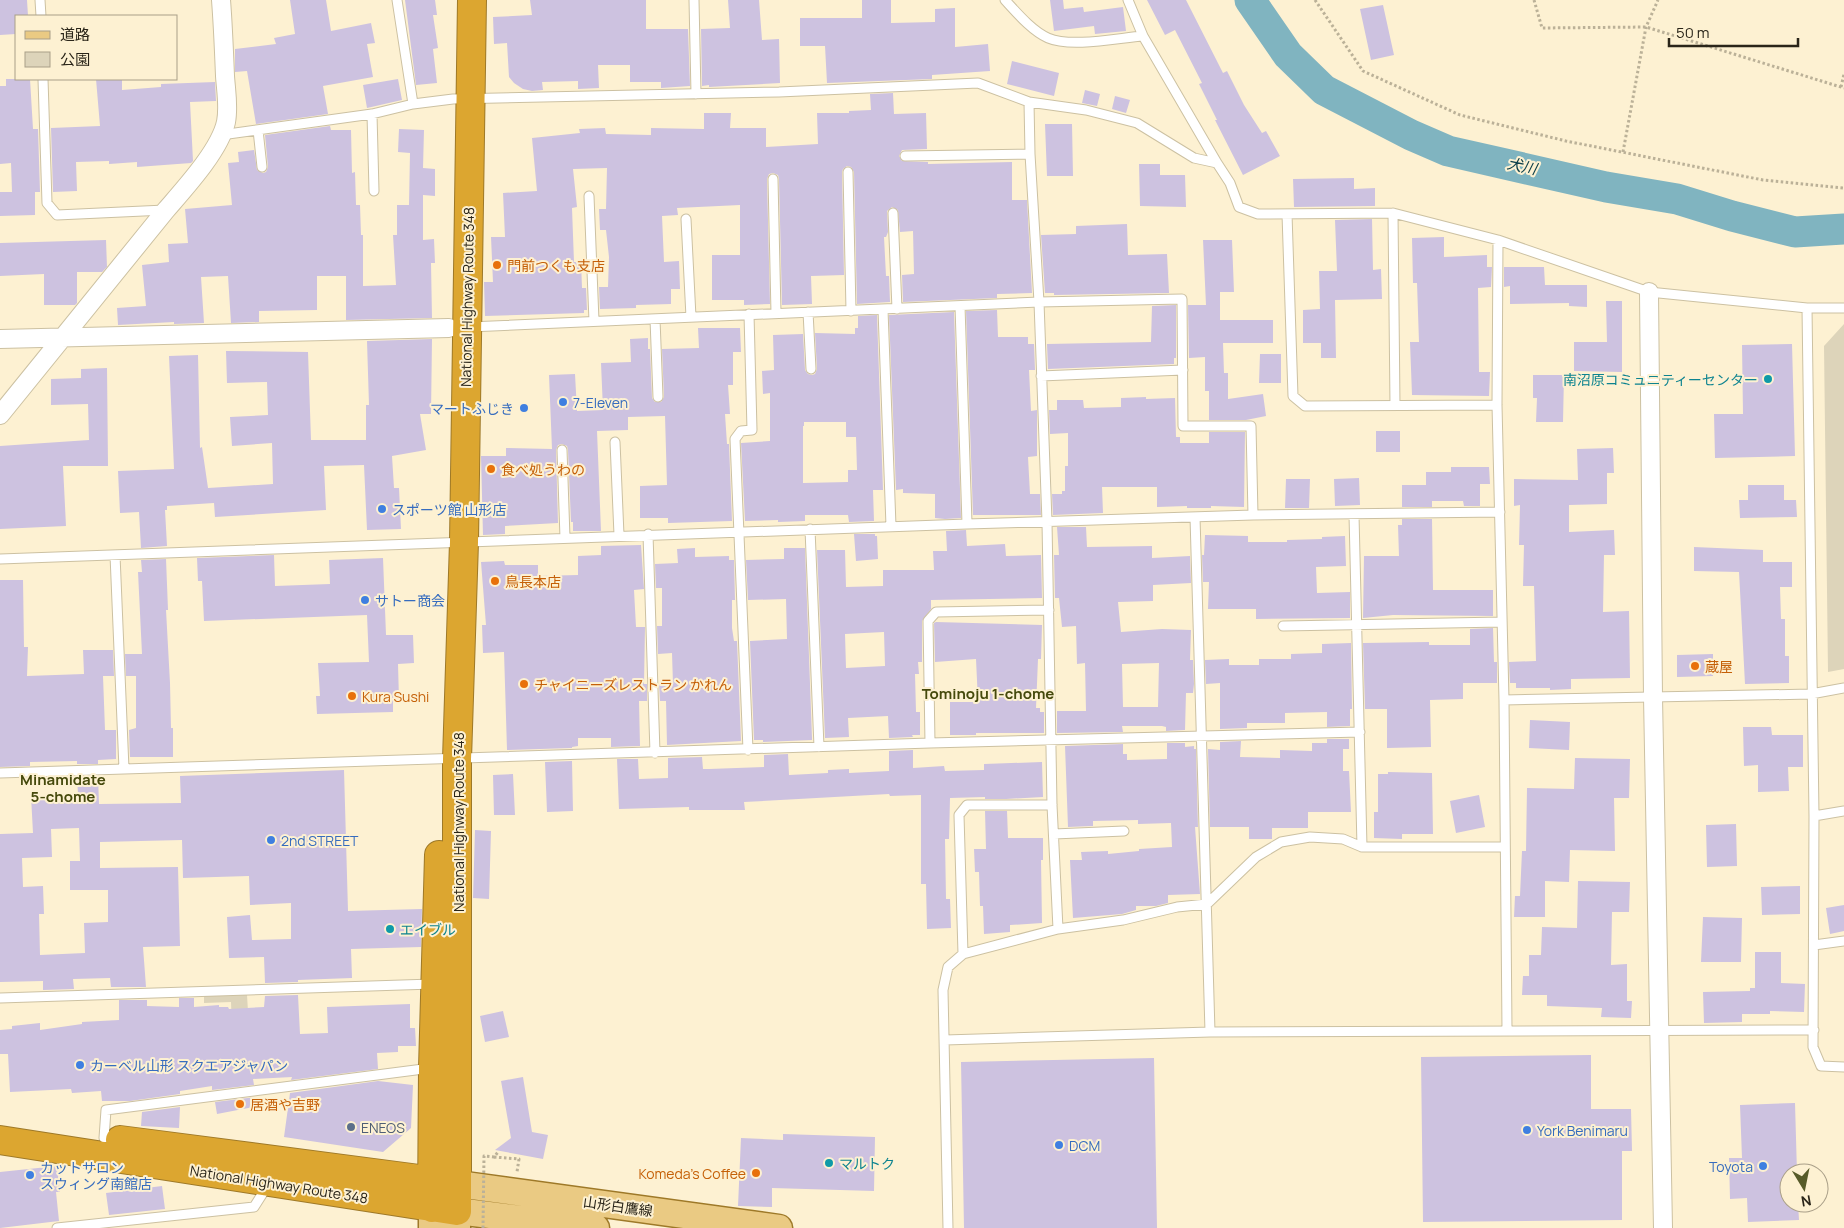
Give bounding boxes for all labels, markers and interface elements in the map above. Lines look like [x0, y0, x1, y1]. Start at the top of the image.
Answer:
legend [15, 15, 178, 80]
scale bar [1669, 15, 1798, 47]
text: 50 m [1676, 22, 1710, 43]
text: 道路 [60, 24, 90, 45]
text: 公園 [60, 49, 90, 70]
water label: 犬川 [1505, 153, 1541, 180]
street label: National Highway Route 348 [456, 207, 478, 387]
place label: 門前つくも支店 [507, 256, 605, 275]
marker: 門前つくも支店 [491, 259, 503, 271]
place label: 南沼原コミュニティーセンター [1563, 370, 1758, 389]
marker: 南沼原コミュニティーセンター [1762, 373, 1774, 385]
place label: 7-Eleven [573, 393, 628, 412]
marker: 7-Eleven [557, 396, 569, 408]
place label: マートふじき [430, 399, 514, 418]
marker: マートふじき [518, 402, 530, 414]
place label: 食べ処うわの [501, 460, 585, 479]
marker: 食べ処うわの [485, 463, 497, 475]
place label: スポーツ館 山形店 [392, 500, 507, 519]
marker: スポーツ館 山形店 [376, 503, 388, 515]
place label: 鳥長本店 [505, 572, 561, 591]
marker: 鳥長本店 [489, 575, 501, 587]
place label: サトー商会 [375, 591, 445, 610]
marker: サトー商会 [359, 594, 371, 606]
place label: 蔵屋 [1705, 657, 1733, 676]
marker: 蔵屋 [1689, 660, 1701, 672]
place label: チャイニーズレストラン かれん [534, 675, 732, 694]
marker: チャイニーズレストラン かれん [518, 678, 530, 690]
district label: Tominoju 1-chome [922, 683, 1054, 704]
place label: Kura Sushi [362, 687, 429, 706]
marker: Kura Sushi [346, 690, 358, 702]
street label: National Highway Route 348 [449, 732, 468, 912]
district label: Minamidate 5-chome [20, 769, 106, 807]
place label: 2nd STREET [281, 831, 359, 850]
marker: 2nd STREET [265, 834, 277, 846]
place label: エイブル [400, 920, 456, 939]
marker: エイブル [384, 923, 396, 935]
place label: カーベル山形 スクエアジャパン [90, 1056, 288, 1075]
marker: カーベル山形 スクエアジャパン [74, 1059, 86, 1071]
place label: 居酒や吉野 [250, 1095, 320, 1114]
marker: 居酒や吉野 [234, 1098, 246, 1110]
place label: ENEOS [361, 1118, 405, 1137]
marker: ENEOS [345, 1121, 357, 1133]
place label: York Benimaru [1537, 1121, 1628, 1140]
marker: York Benimaru [1521, 1124, 1533, 1136]
place label: DCM [1069, 1136, 1100, 1155]
marker: DCM [1053, 1139, 1065, 1151]
place label: マルトク [839, 1154, 895, 1173]
marker: マルトク [823, 1157, 835, 1169]
place label: Toyota [1709, 1157, 1753, 1176]
place label: カットサロン スウィング南館店 [40, 1158, 152, 1193]
marker: Toyota [1757, 1160, 1769, 1172]
street label: National Highway Route 348 [189, 1161, 369, 1207]
north arrow [1779, 1163, 1829, 1213]
place label: Komeda's Coffee [639, 1164, 746, 1183]
marker: Komeda's Coffee [750, 1167, 762, 1179]
marker: カットサロン スウィング南館店 [24, 1169, 36, 1181]
text: N [1800, 1191, 1813, 1212]
street label: 山形白鷹線 [582, 1192, 654, 1220]

